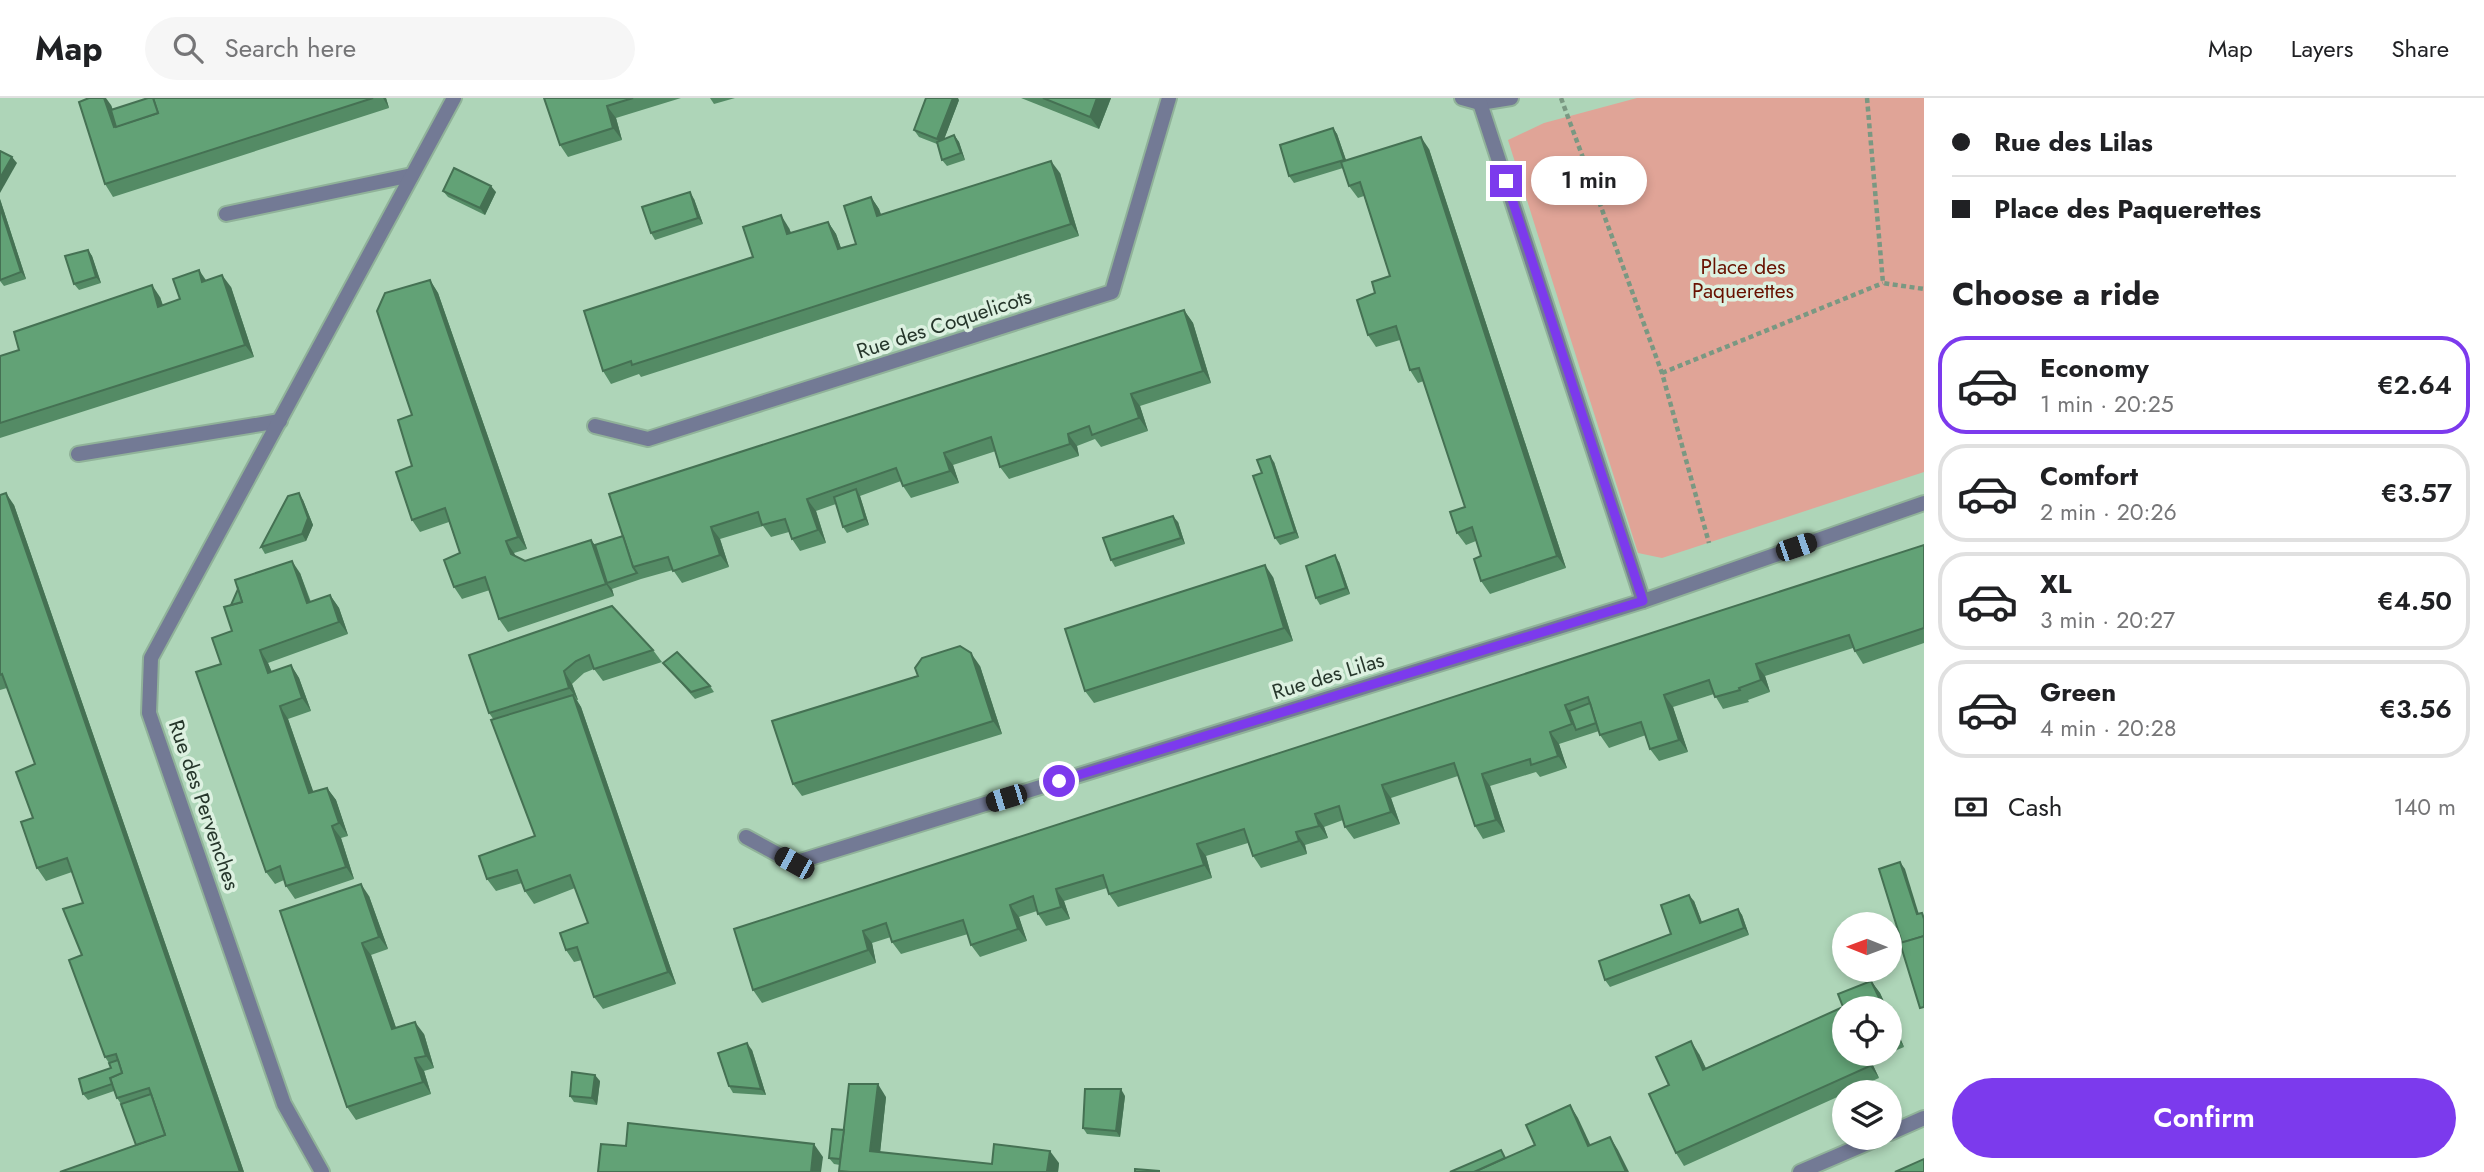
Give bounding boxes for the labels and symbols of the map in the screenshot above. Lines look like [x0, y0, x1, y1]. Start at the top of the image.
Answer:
callout: 1 min [1530, 156, 1646, 206]
route end [1490, 165, 1522, 197]
park label: Place des Paquerettes [1692, 252, 1794, 306]
street label: Rue des Coquelicots [853, 282, 1035, 366]
car [1773, 530, 1820, 564]
street label: Rue des Lilas [1268, 645, 1388, 707]
street label: Rue des Pervenches [161, 716, 247, 894]
route start [1043, 765, 1075, 797]
car [983, 782, 1030, 814]
car [771, 844, 818, 882]
north arrow [1832, 912, 1902, 982]

